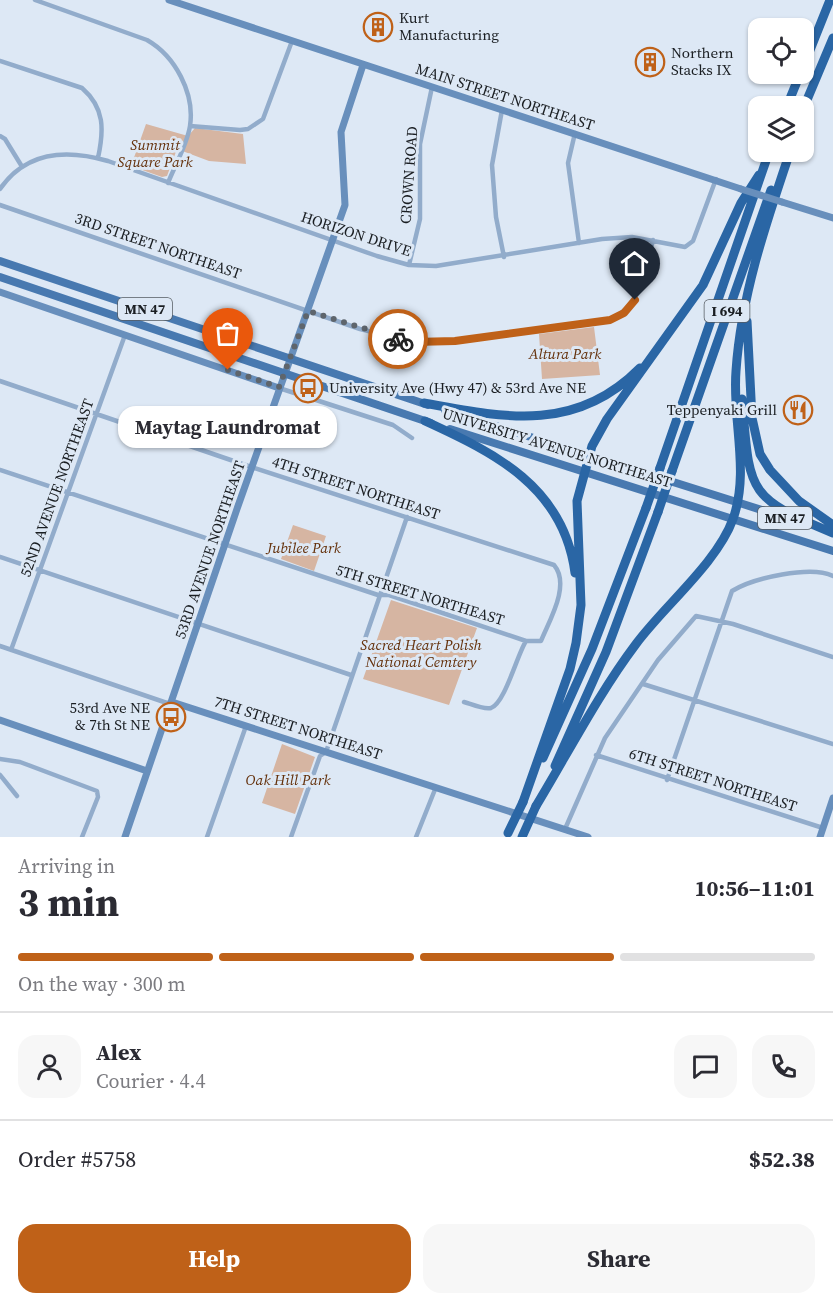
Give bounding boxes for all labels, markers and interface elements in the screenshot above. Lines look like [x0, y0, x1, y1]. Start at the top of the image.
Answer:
place label: Kurt Manufacturing [399, 7, 499, 45]
building icon: Kurt Manufacturing [362, 11, 394, 43]
map controls [748, 18, 814, 162]
button: locate [748, 18, 814, 84]
place label: Northern Stacks IX [671, 42, 734, 80]
building icon: Northern Stacks IX [634, 46, 666, 78]
street label: MAIN STREET NORTHEAST [413, 58, 597, 135]
button: layers [748, 96, 814, 162]
street label: CROWN ROAD [395, 125, 422, 224]
park label: Summit Square Park [117, 134, 193, 172]
street label: HORIZON DRIVE [298, 206, 414, 261]
street label: 3RD STREET NORTHEAST [72, 207, 244, 284]
pin [609, 238, 660, 300]
icon: home [618, 247, 651, 280]
road number: MN 47 [118, 298, 172, 320]
road number: I 694 [704, 300, 750, 322]
pin [202, 308, 253, 370]
courier [368, 309, 428, 369]
icon: bag [211, 317, 244, 350]
icon: bike [382, 323, 415, 356]
park label: Altura Park [528, 343, 602, 364]
bus stop icon: University Ave (Hwy 47) & 53rd Ave NE [292, 372, 324, 404]
place label: University Ave (Hwy 47) & 53rd Ave NE [329, 377, 586, 398]
restaurant icon: Teppenyaki Grill [782, 394, 814, 426]
street label: 52ND AVENUE NORTHEAST [14, 396, 99, 580]
place label: Teppenyaki Grill [667, 399, 778, 420]
street label: UNIVERSITY AVENUE NORTHEAST [440, 403, 674, 492]
callout: Maytag Laundromat [118, 406, 338, 448]
text: Maytag Laundromat [135, 413, 320, 441]
street label: 4TH STREET NORTHEAST [270, 450, 443, 525]
street label: 53RD AVENUE NORTHEAST [169, 458, 250, 642]
road number: MN 47 [758, 507, 812, 529]
park label: Jubilee Park [265, 537, 342, 558]
street label: 5TH STREET NORTHEAST [333, 559, 507, 630]
park label: Sacred Heart Polish National Cemtery [360, 634, 482, 672]
street label: 7TH STREET NORTHEAST [212, 690, 385, 765]
place label: 53rd Ave NE & 7th St NE [69, 697, 150, 735]
bus stop icon: 53rd Ave NE & 7th St NE [155, 701, 187, 733]
street label: 6TH STREET NORTHEAST [627, 742, 800, 817]
park label: Oak Hill Park [246, 769, 331, 790]
text: Arriving in [18, 852, 115, 880]
text: 10:56–11:01 [695, 873, 815, 903]
text: 3 min [18, 876, 119, 929]
text: On the way · 300 m [18, 970, 185, 998]
button: person [18, 1035, 81, 1098]
button: chat [674, 1035, 737, 1098]
button: phone [752, 1035, 815, 1098]
text: Alex [96, 1037, 141, 1067]
text: Courier · 4.4 [96, 1067, 205, 1095]
text: Order #5758 [18, 1144, 136, 1174]
text: $52.38 [749, 1144, 815, 1174]
button: Help [18, 1224, 411, 1293]
button: Share [423, 1224, 815, 1293]

